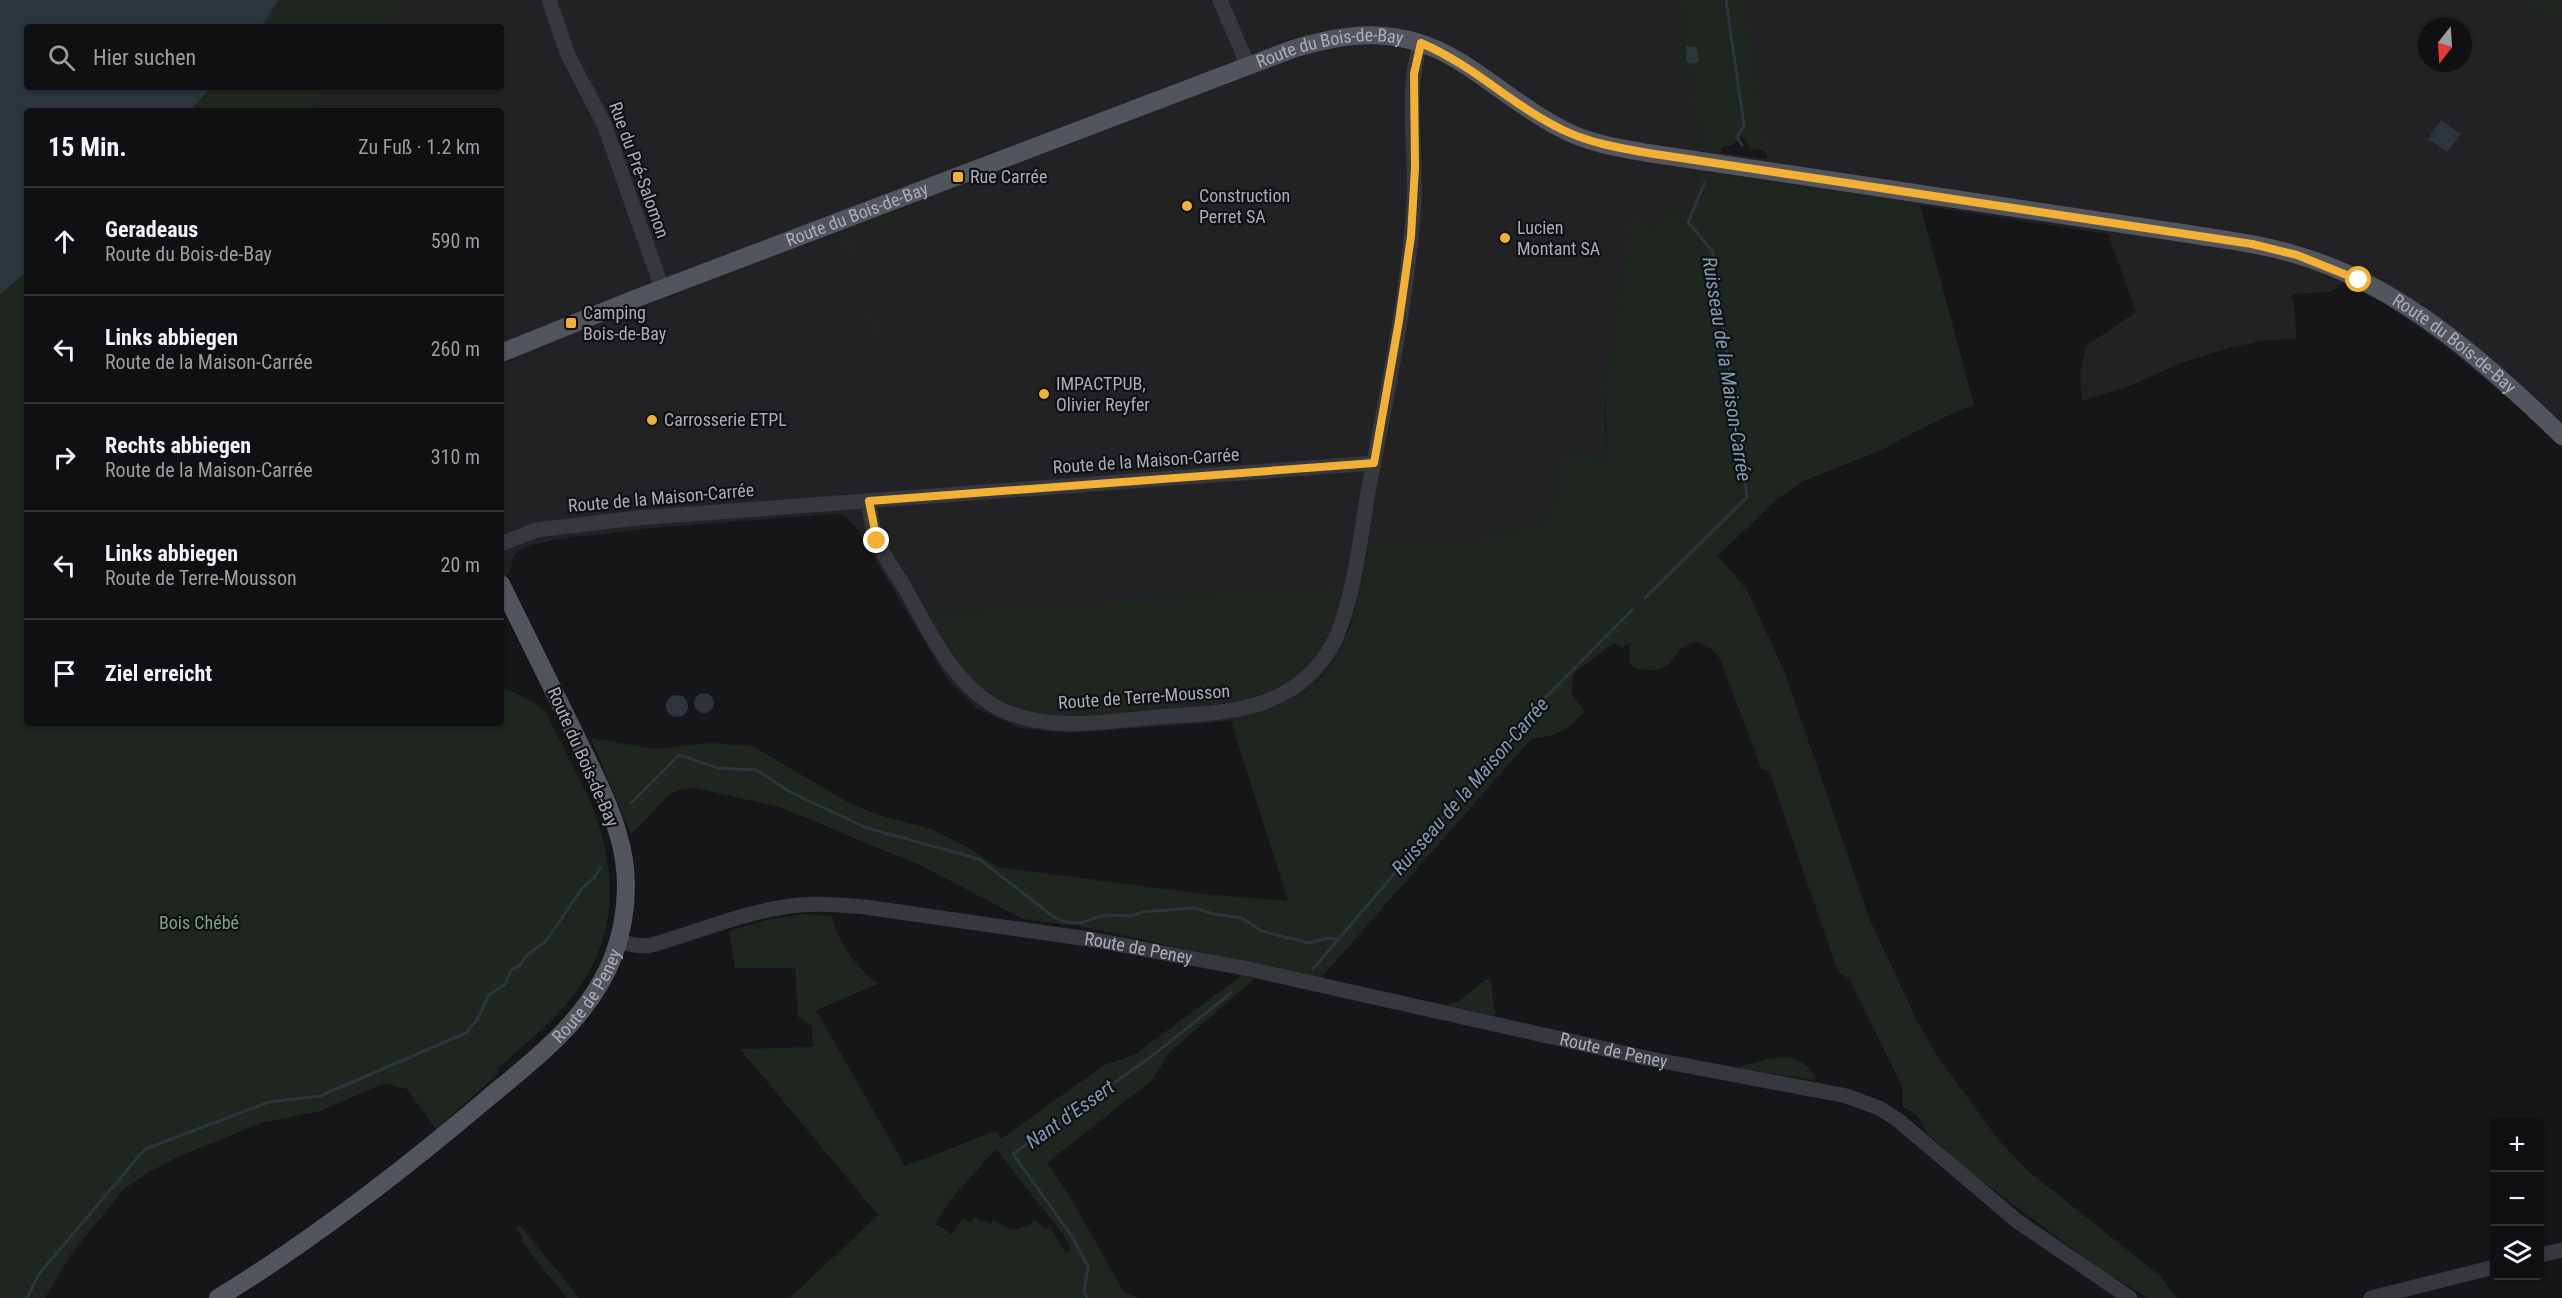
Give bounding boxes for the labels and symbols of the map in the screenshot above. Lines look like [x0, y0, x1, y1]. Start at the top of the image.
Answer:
north arrow [2418, 18, 2472, 72]
street label: Route du Bois-de-Bay [1253, 24, 1406, 72]
street label: Rue du Pré-Salomon [605, 99, 674, 241]
place label: Rue Carrée [970, 166, 1047, 187]
marker: Rue Carrée [951, 170, 965, 184]
street label: Route du Bois-de-Bay [783, 177, 931, 251]
place label: Construction Perret SA [1199, 185, 1290, 227]
marker: Construction Perret SA [1180, 199, 1194, 213]
place label: Lucien Montant SA [1517, 217, 1601, 259]
marker: Lucien Montant SA [1498, 231, 1512, 245]
water label: Ruisseau de la Maison-Carrée [1697, 255, 1757, 483]
route start [2345, 266, 2371, 292]
street label: Route du Bois-de-Bay [2389, 289, 2521, 398]
place label: Camping Bois-de-Bay [583, 302, 667, 344]
marker: Camping Bois-de-Bay [564, 316, 578, 330]
place label: IMPACTPUB, Olivier Reyfer [1056, 373, 1150, 415]
marker: IMPACTPUB, Olivier Reyfer [1037, 387, 1051, 401]
place label: Carrosserie ETPL [664, 409, 787, 430]
marker: Carrosserie ETPL [645, 413, 659, 427]
street label: Route de la Maison-Carrée [1052, 444, 1240, 477]
street label: Route de la Maison-Carrée [567, 479, 755, 516]
route end [863, 527, 889, 553]
street label: Route de Terre-Mousson [1057, 680, 1231, 713]
street label: Route du Bois-de-Bay [543, 684, 624, 830]
water label: Ruisseau de la Maison-Carrée [1386, 692, 1554, 880]
park label: Bois Chébé [159, 912, 239, 933]
street label: Route de Peney [1083, 928, 1195, 968]
street label: Route de Peney [547, 945, 625, 1047]
street label: Route de Peney [1558, 1028, 1670, 1072]
water label: Nant d'Essert [1021, 1075, 1119, 1153]

